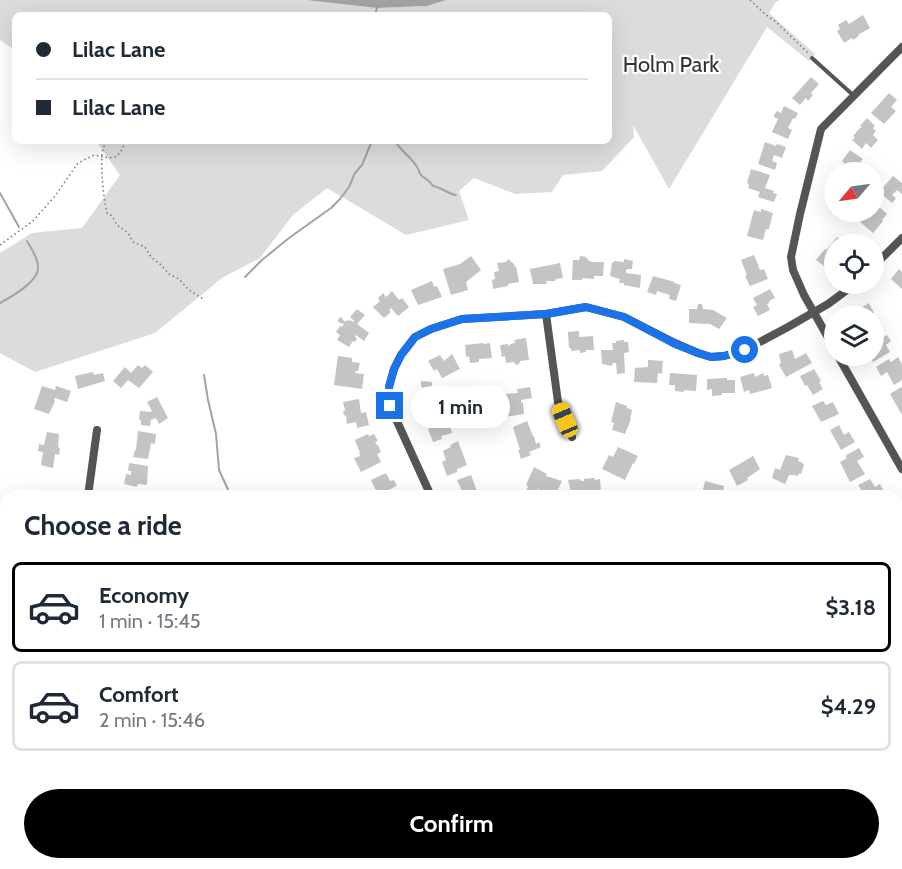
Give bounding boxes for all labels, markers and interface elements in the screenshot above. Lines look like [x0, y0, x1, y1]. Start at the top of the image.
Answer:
text: Lilac Lane [72, 36, 165, 63]
park label: Holm Park [623, 51, 719, 78]
text: Lilac Lane [72, 94, 165, 121]
north arrow [824, 162, 884, 222]
map controls [824, 162, 884, 366]
button: locate [824, 234, 884, 294]
button: layers [824, 306, 884, 366]
route start [731, 336, 758, 363]
callout: 1 min [411, 385, 510, 427]
route end [376, 392, 403, 419]
text: 1 min [438, 395, 483, 419]
car [550, 400, 580, 440]
text: Choose a ride [24, 509, 182, 542]
icon: car [27, 580, 81, 634]
text: Economy [99, 582, 189, 609]
text: $3.18 [825, 594, 876, 621]
text: 1 min · 15:45 [99, 609, 201, 633]
icon: car [27, 679, 81, 733]
text: Comfort [99, 681, 178, 708]
text: $4.29 [821, 693, 876, 720]
text: 2 min · 15:46 [99, 708, 205, 732]
button: Confirm [24, 789, 879, 858]

